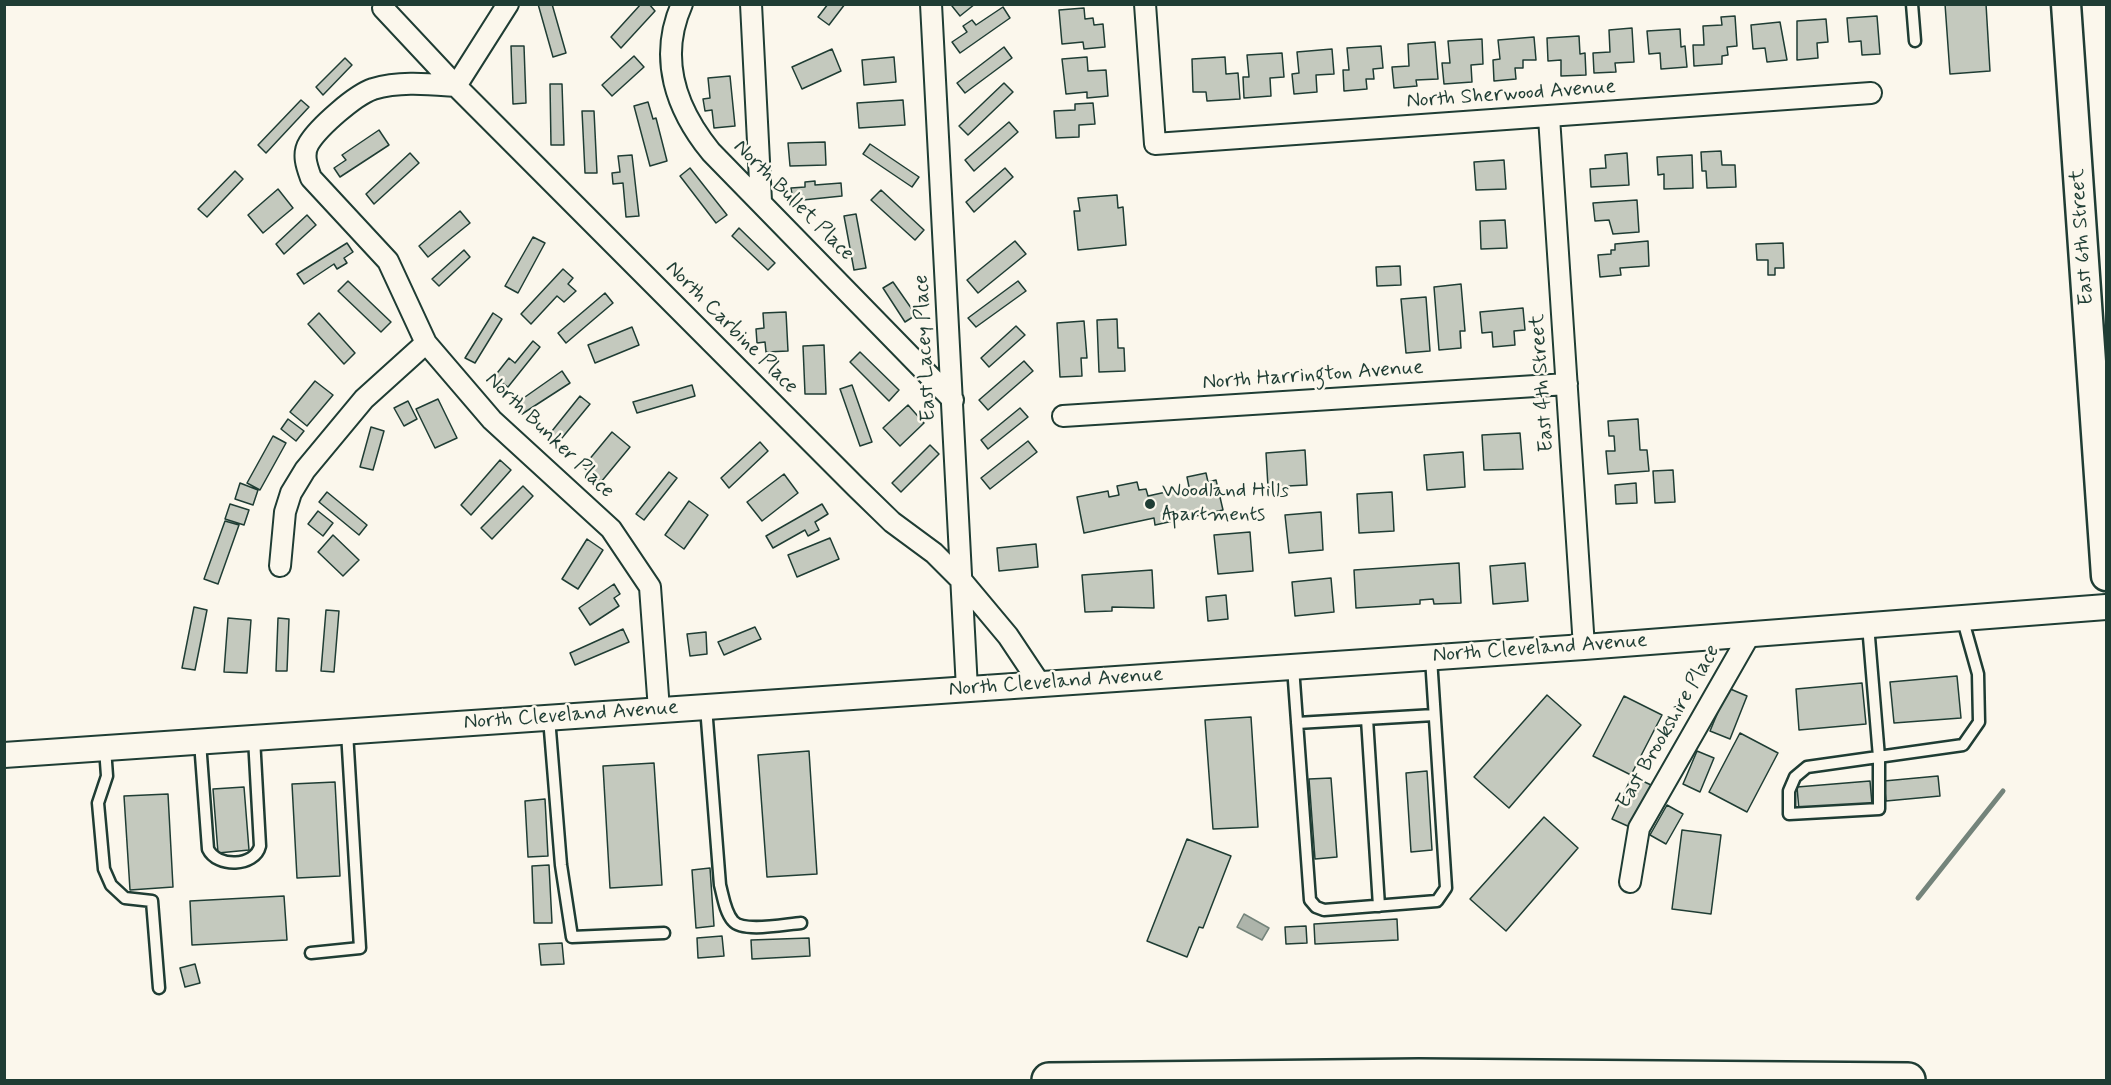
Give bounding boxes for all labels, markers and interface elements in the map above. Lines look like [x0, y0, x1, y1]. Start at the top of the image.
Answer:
street label: North Sherwood Avenue [1405, 75, 1617, 115]
street label: North Bullet Place [727, 135, 859, 267]
street label: East 6th Street [2066, 168, 2100, 306]
street label: North Carbine Place [659, 256, 803, 400]
street label: East Lacey Place [910, 274, 942, 422]
street label: East 4th Street [1526, 313, 1560, 453]
street label: North Harrington Avenue [1202, 356, 1424, 396]
street label: North Bunker Place [479, 368, 619, 504]
place label: Woodland Hills Apartments [1162, 479, 1289, 529]
marker: Woodland Hills Apartments [1143, 497, 1157, 511]
street label: North Cleveland Avenue [1432, 629, 1648, 669]
street label: East Brookshire Place [1612, 641, 1726, 813]
street label: North Cleveland Avenue [948, 663, 1164, 703]
street label: North Cleveland Avenue [463, 696, 679, 736]

